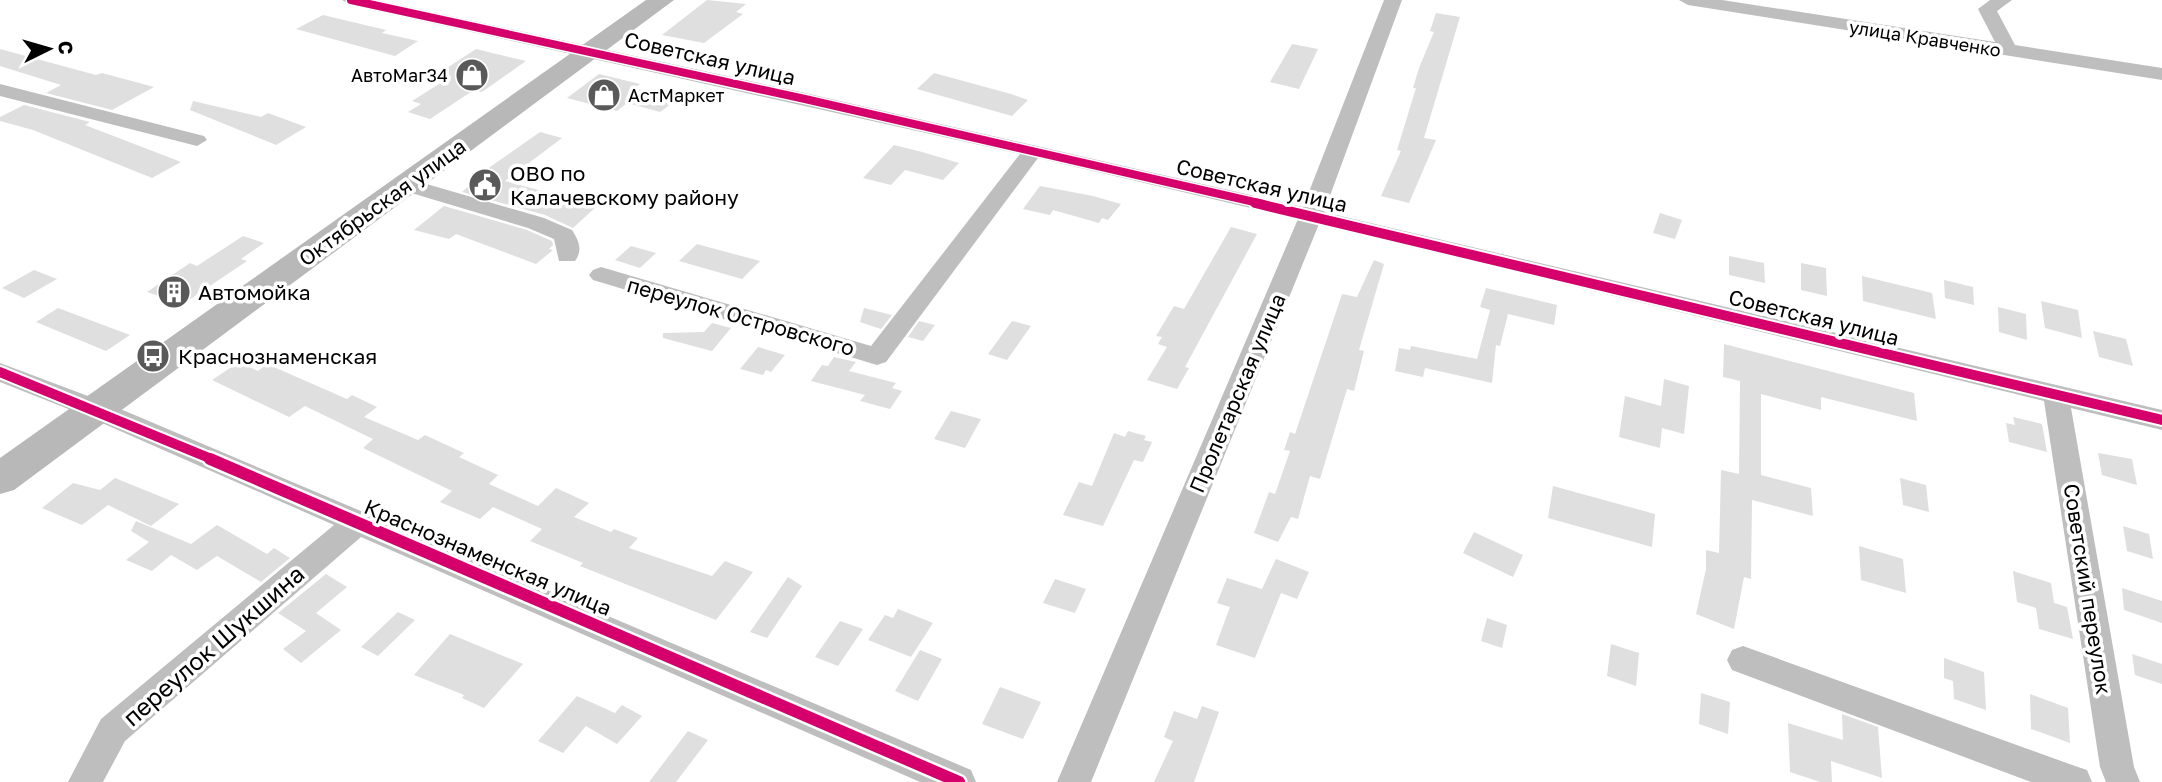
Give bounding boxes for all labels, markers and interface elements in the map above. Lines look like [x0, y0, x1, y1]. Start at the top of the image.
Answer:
north arrow [14, 14, 84, 84]
street label: улица Кравченко [1847, 15, 2003, 61]
street label: Советская улица [622, 26, 798, 90]
text: С [54, 40, 78, 55]
shop icon: АвтоМаг34 [453, 56, 491, 94]
place label: АвтоМаг34 [351, 64, 448, 86]
shop icon: АстМаркет [585, 76, 623, 114]
place label: АстМаркет [628, 84, 724, 106]
street label: Октябрьская улица [293, 133, 471, 271]
street label: Советская улица [1174, 153, 1350, 217]
place label: ОВО по Калачевскому району [510, 160, 739, 210]
public building icon: ОВО по Калачевскому району [466, 166, 504, 204]
street label: переулок Островского [624, 271, 858, 361]
building icon: Автомойка [155, 273, 193, 311]
place label: Автомойка [198, 279, 311, 305]
street label: Советская улица [1726, 283, 1902, 351]
street label: Пролетарская улица [1183, 289, 1291, 497]
bus stop icon: Краснознаменская [134, 337, 172, 375]
place label: Краснознаменская [178, 343, 377, 369]
street label: Советский переулок [2059, 482, 2117, 696]
street label: Краснознаменская улица [360, 493, 616, 621]
street label: переулок Шукшина [116, 558, 310, 732]

